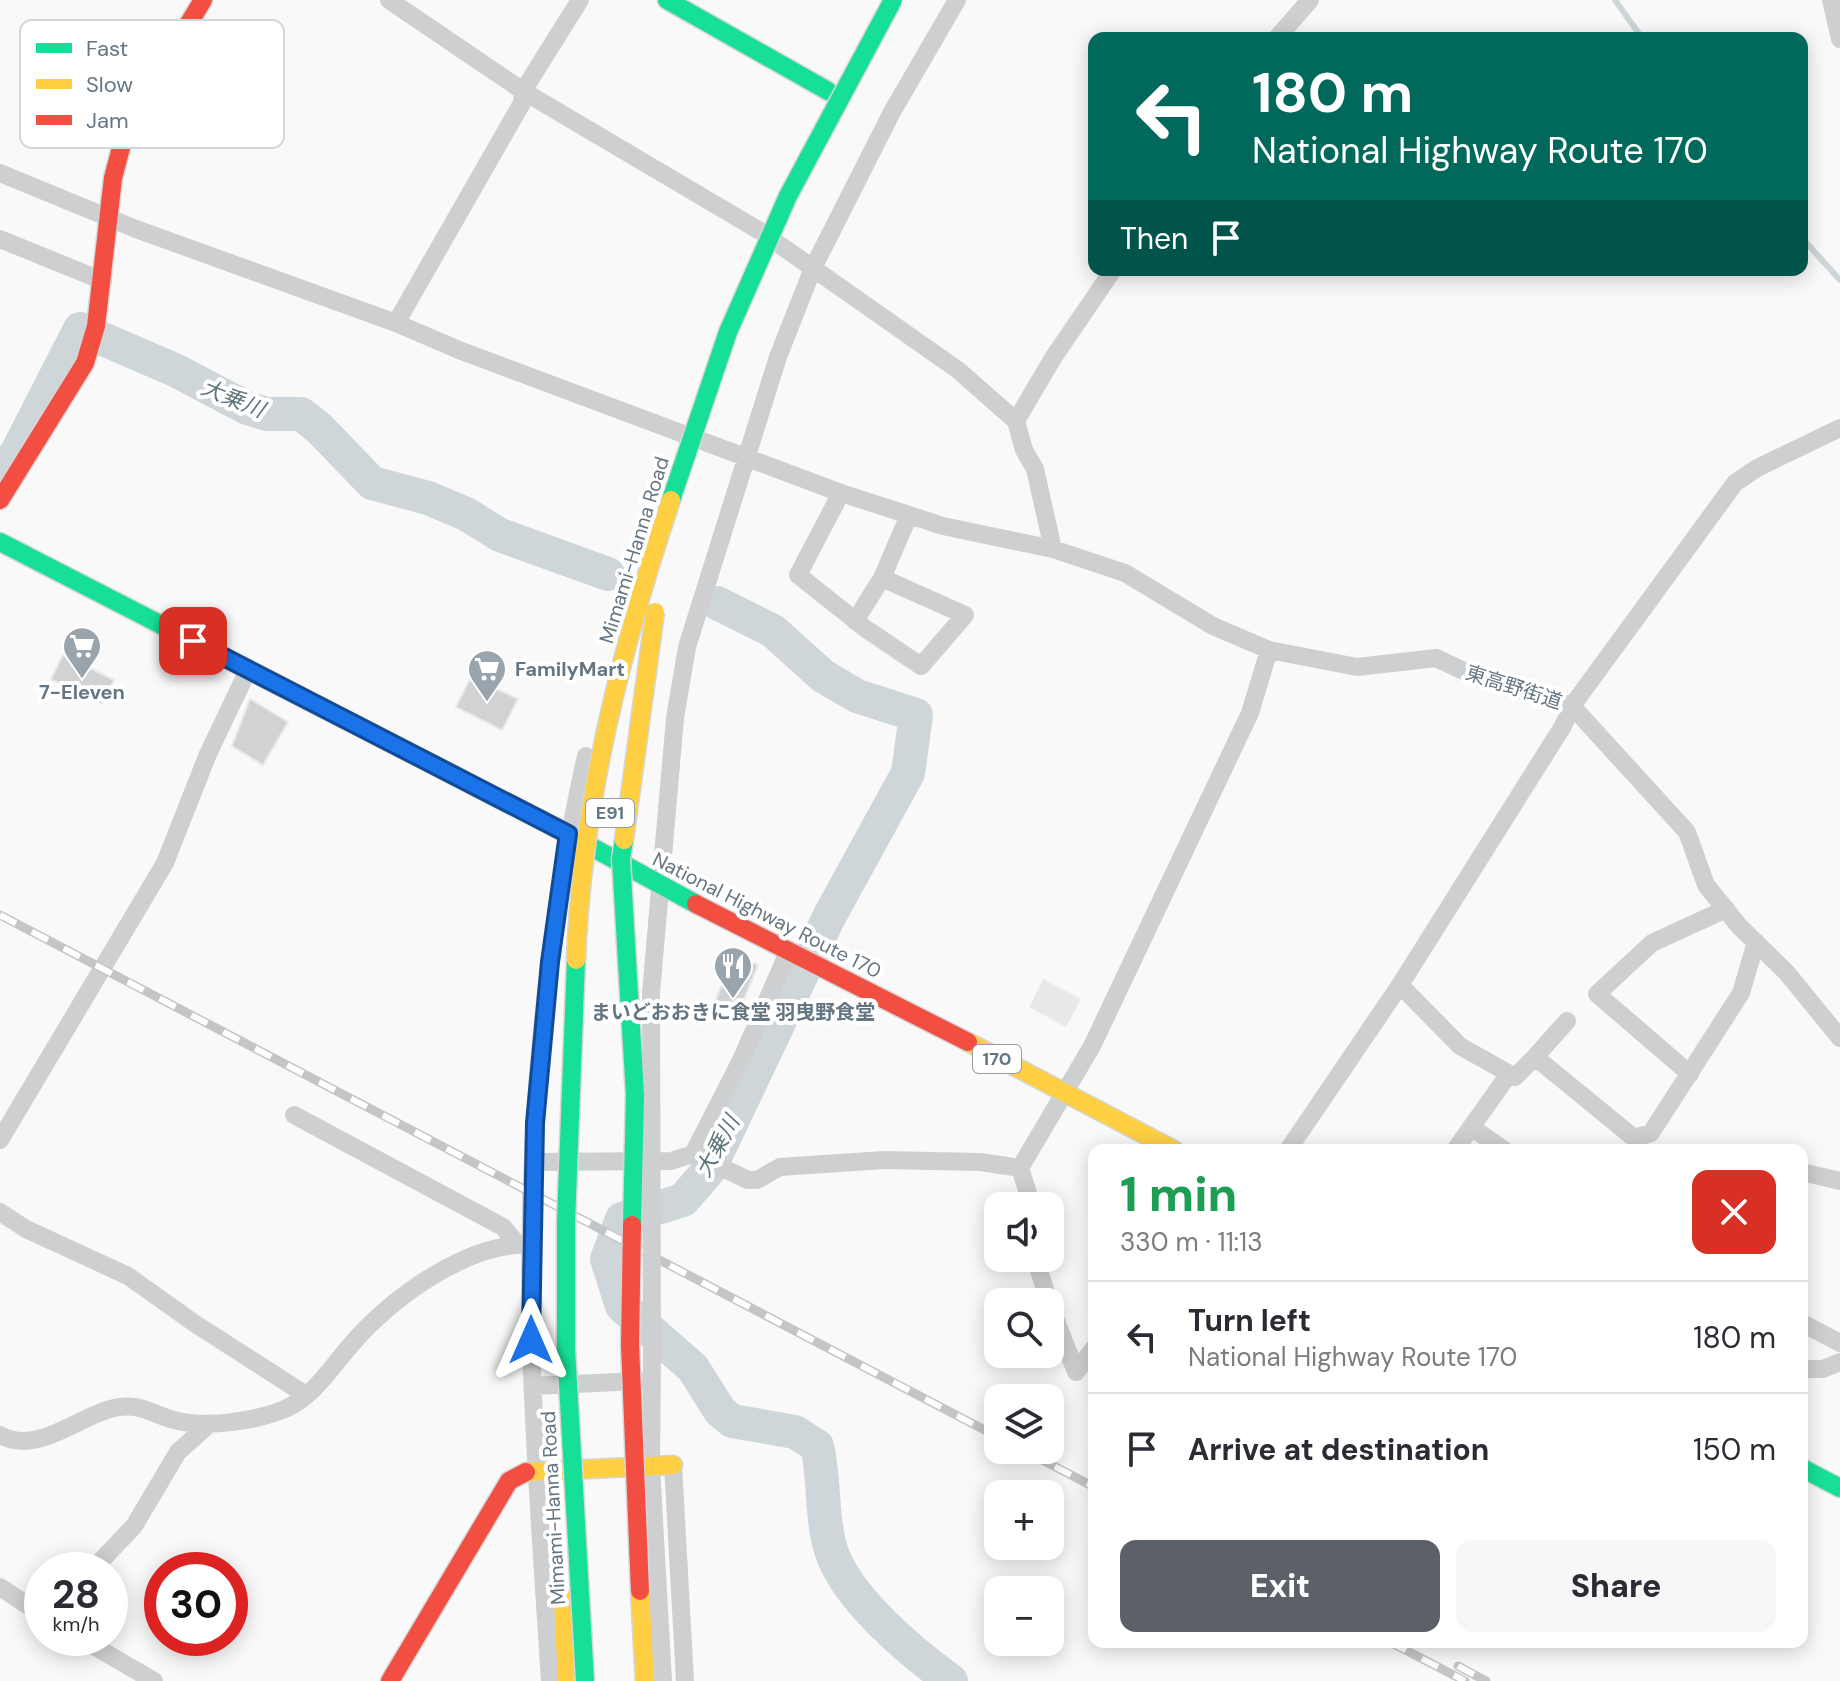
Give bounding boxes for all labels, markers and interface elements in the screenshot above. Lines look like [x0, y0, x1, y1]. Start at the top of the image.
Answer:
legend [20, 20, 284, 148]
text: Fast [86, 34, 128, 63]
text: 180 m [1252, 56, 1413, 129]
icon: left [1120, 64, 1224, 168]
text: Slow [86, 70, 133, 99]
text: Jam [86, 106, 129, 135]
text: National Highway Route 170 [1252, 127, 1708, 174]
icon: arrive [1204, 216, 1248, 260]
text: Then [1120, 219, 1188, 258]
water label: 大乗川 [197, 373, 271, 425]
street label: Mimami-Hanna Road [593, 453, 675, 647]
pin [159, 607, 227, 675]
icon: arrive [171, 619, 215, 663]
supermarket icon: 7-Eleven [61, 625, 103, 680]
supermarket icon: FamilyMart [466, 648, 508, 703]
place label: FamilyMart [515, 656, 625, 682]
street label: 東高野街道 [1462, 659, 1566, 715]
place label: 7-Eleven [39, 679, 125, 705]
road number: E91 [586, 799, 634, 827]
street label: National Highway Route 170 [648, 846, 886, 984]
restaurant icon: まいどおおきに食堂 羽曳野食堂 [712, 945, 754, 1000]
place label: まいどおおきに食堂 羽曳野食堂 [591, 999, 875, 1025]
road number: 170 [973, 1045, 1021, 1073]
water label: 大乗川 [689, 1109, 747, 1182]
text: 1 min [1120, 1163, 1237, 1226]
button: close [1692, 1170, 1776, 1254]
map controls [984, 1192, 1064, 1656]
button: sound [984, 1192, 1064, 1272]
text: 330 m · 11:13 [1120, 1225, 1263, 1259]
button: search [984, 1288, 1064, 1368]
position arrow [489, 1298, 573, 1382]
text: Turn left [1188, 1301, 1311, 1340]
icon: left [1120, 1315, 1164, 1359]
text: 180 m [1693, 1318, 1776, 1357]
text: National Highway Route 170 [1188, 1340, 1517, 1374]
button: layers [984, 1384, 1064, 1464]
street label: Mimami-Hanna Road [535, 1410, 571, 1606]
icon: arrive [1120, 1427, 1164, 1471]
text: Arrive at destination [1188, 1430, 1489, 1469]
text: 150 m [1693, 1430, 1776, 1469]
button: + [984, 1480, 1064, 1560]
button: Exit [1120, 1540, 1440, 1632]
button: Share [1456, 1540, 1776, 1632]
speed limit sign: 30 [144, 1552, 248, 1656]
text: 28 [52, 1568, 100, 1620]
button: − [984, 1576, 1064, 1656]
text: km/h [52, 1611, 100, 1637]

